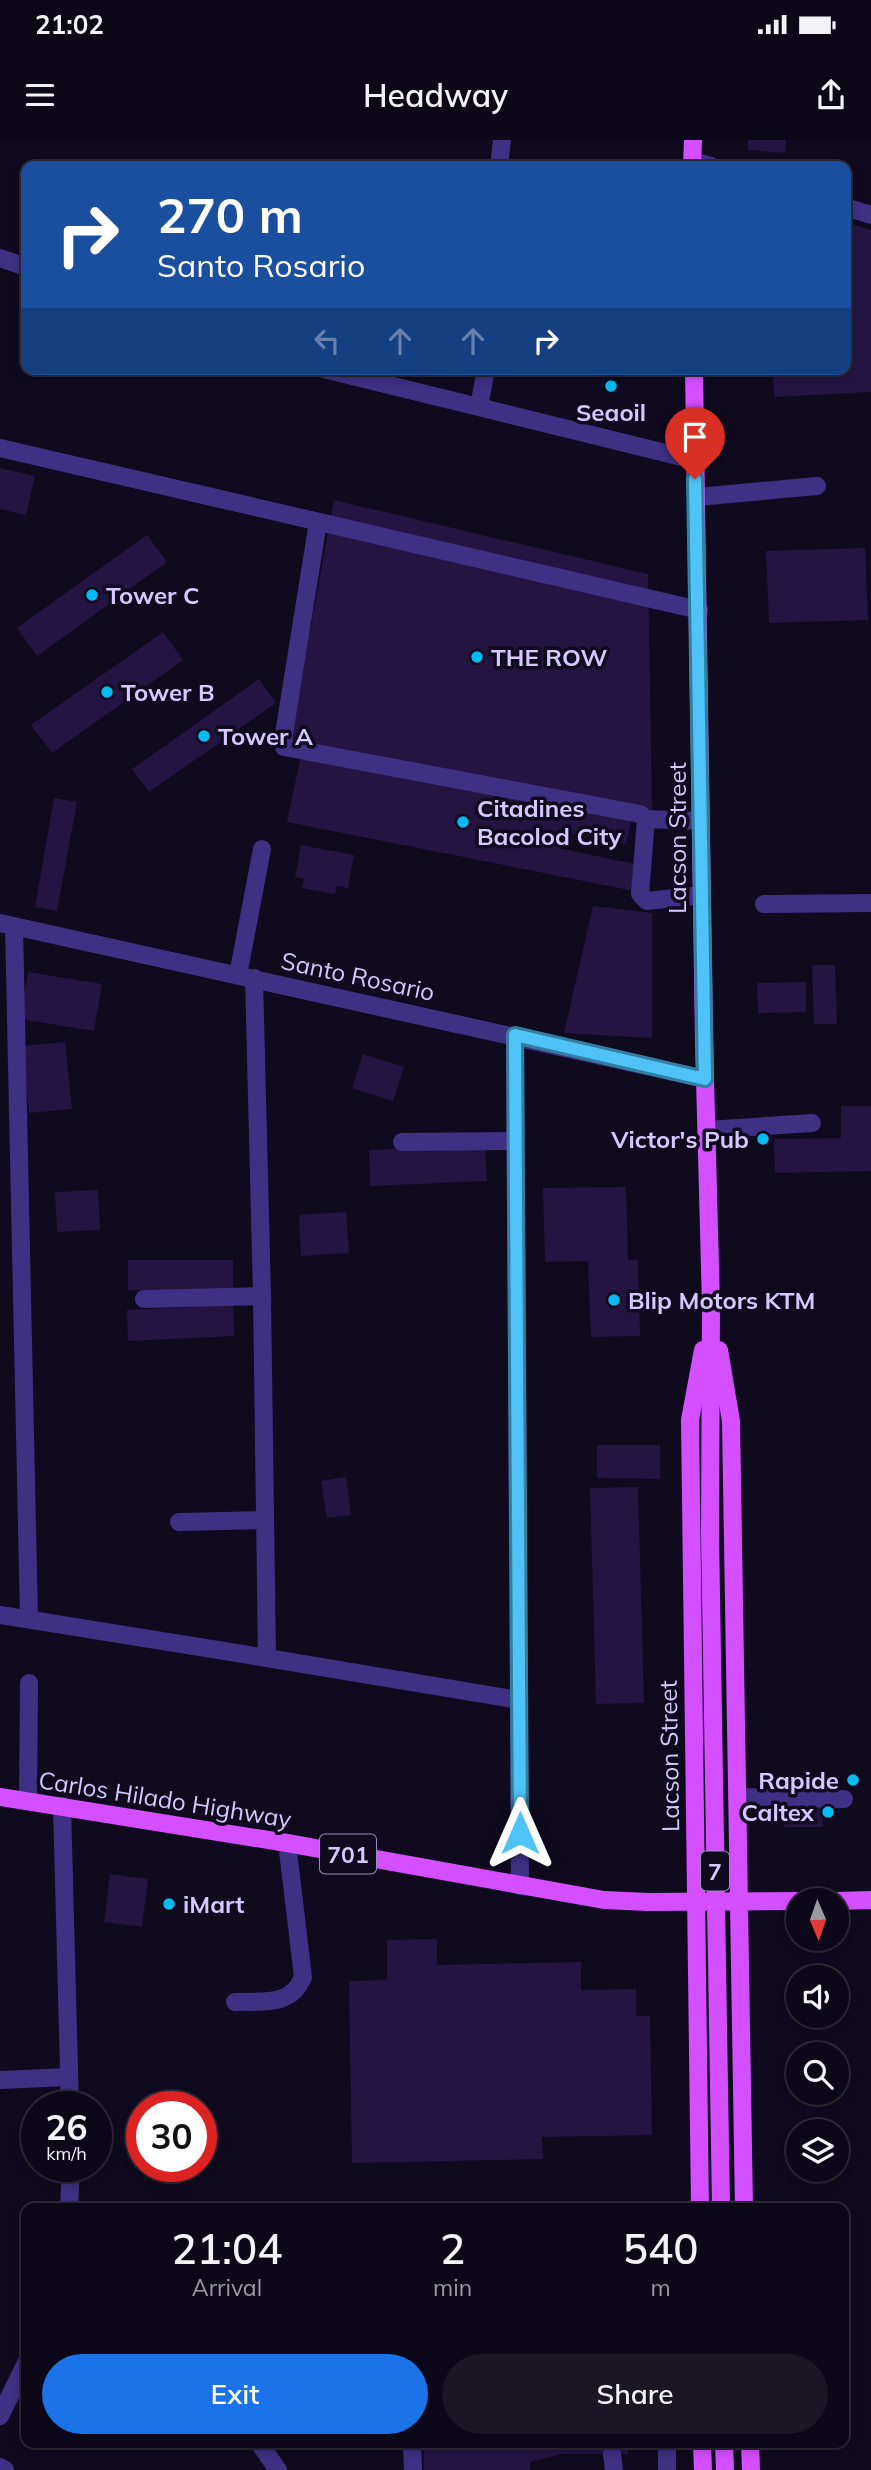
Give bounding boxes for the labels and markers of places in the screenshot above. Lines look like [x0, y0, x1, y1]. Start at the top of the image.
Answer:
marker: Seaoil [603, 378, 619, 394]
place label: Seaoil [576, 397, 646, 427]
pin [665, 407, 725, 479]
place label: Tower C [106, 580, 200, 610]
marker: Tower C [84, 587, 100, 603]
place label: THE ROW [491, 642, 607, 672]
marker: THE ROW [469, 649, 485, 665]
place label: Tower B [121, 677, 215, 707]
marker: Tower B [99, 684, 115, 700]
place label: Tower A [218, 721, 313, 751]
marker: Tower A [196, 728, 212, 744]
place label: Citadines Bacolod City [477, 793, 622, 851]
marker: Citadines Bacolod City [455, 814, 471, 830]
place label: Victor's Pub [610, 1124, 749, 1154]
marker: Victor's Pub [755, 1131, 771, 1147]
place label: Blip Motors KTM [628, 1285, 816, 1315]
marker: Blip Motors KTM [606, 1292, 622, 1308]
place label: Rapide [758, 1765, 839, 1795]
marker: Rapide [845, 1772, 861, 1788]
place label: Caltex [742, 1797, 815, 1827]
marker: Caltex [820, 1804, 836, 1820]
place label: iMart [183, 1889, 244, 1919]
marker: iMart [161, 1896, 177, 1912]

